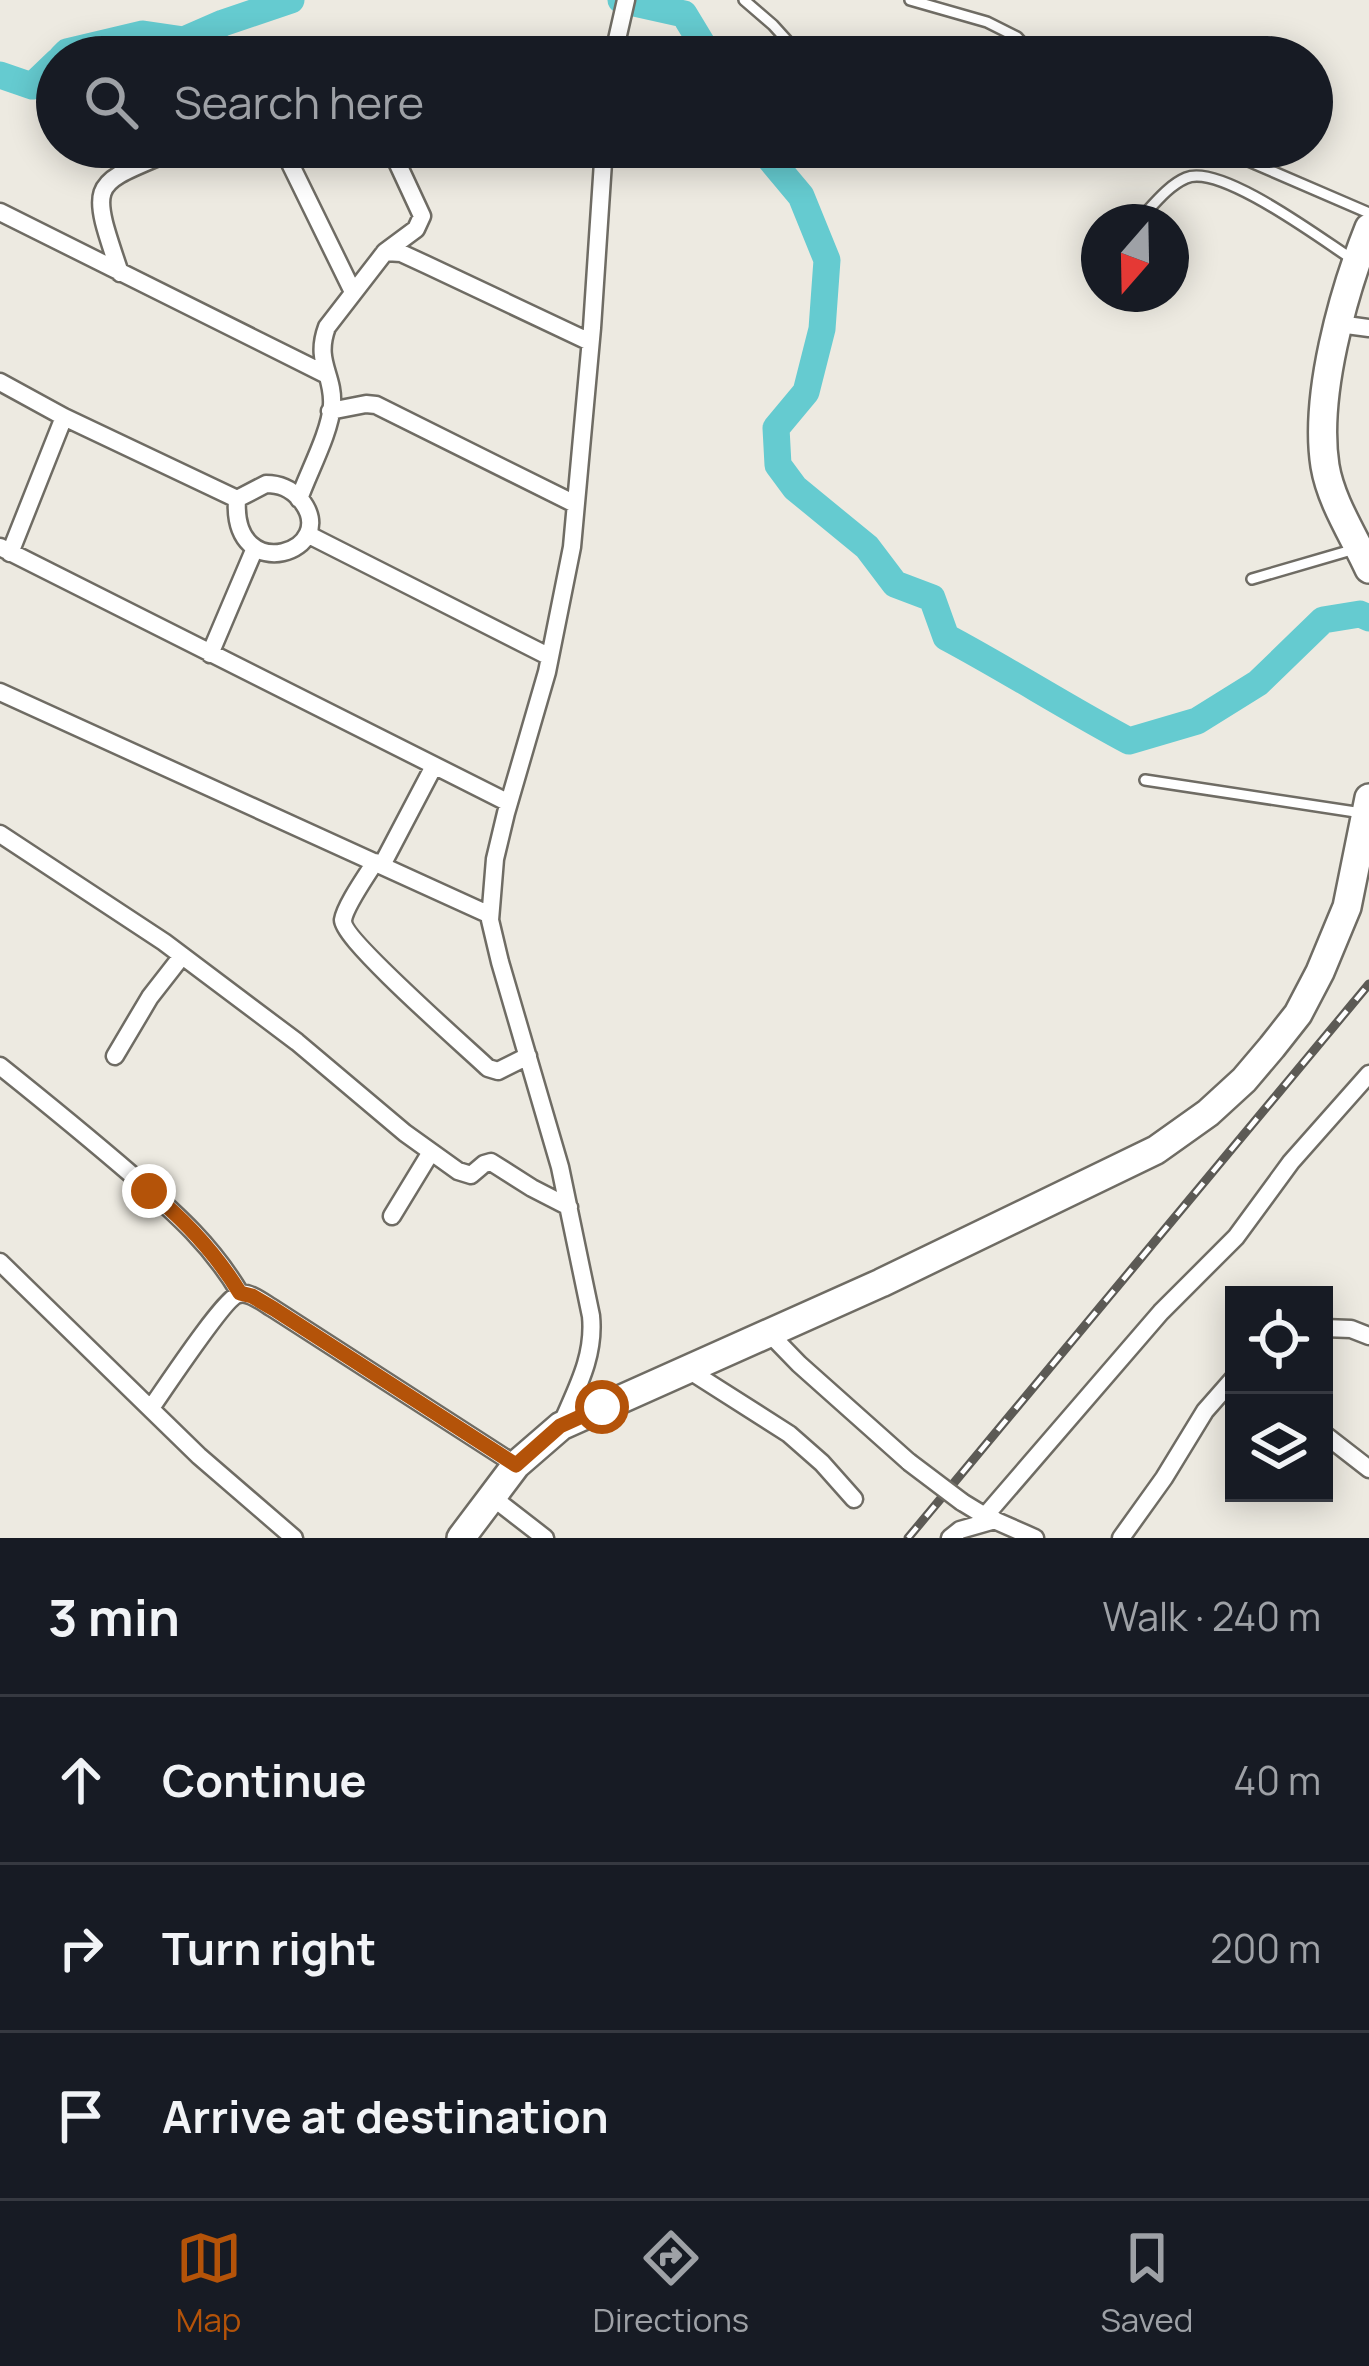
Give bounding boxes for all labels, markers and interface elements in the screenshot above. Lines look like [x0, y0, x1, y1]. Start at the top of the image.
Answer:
search box [36, 36, 1333, 168]
icon: search [78, 69, 144, 135]
text: Search here [174, 71, 424, 133]
north arrow [1081, 204, 1189, 312]
route end [122, 1164, 176, 1218]
map controls [1225, 1286, 1333, 1502]
button: locate [1225, 1286, 1333, 1394]
route start [575, 1380, 629, 1434]
button: layers [1225, 1394, 1333, 1502]
text: 3 min [48, 1582, 180, 1651]
text: Walk · 240 m [1103, 1589, 1321, 1643]
icon: ahead [48, 1747, 114, 1813]
text: Continue [162, 1749, 367, 1811]
text: 40 m [1233, 1753, 1321, 1807]
icon: right [48, 1915, 114, 1981]
text: Turn right [162, 1917, 376, 1979]
text: 200 m [1210, 1921, 1321, 1975]
icon: arrive [48, 2083, 114, 2149]
text: Arrive at destination [162, 2085, 609, 2147]
tab: Map [176, 2225, 242, 2342]
tab: Directions [593, 2225, 749, 2342]
tab: Saved [1100, 2225, 1193, 2342]

